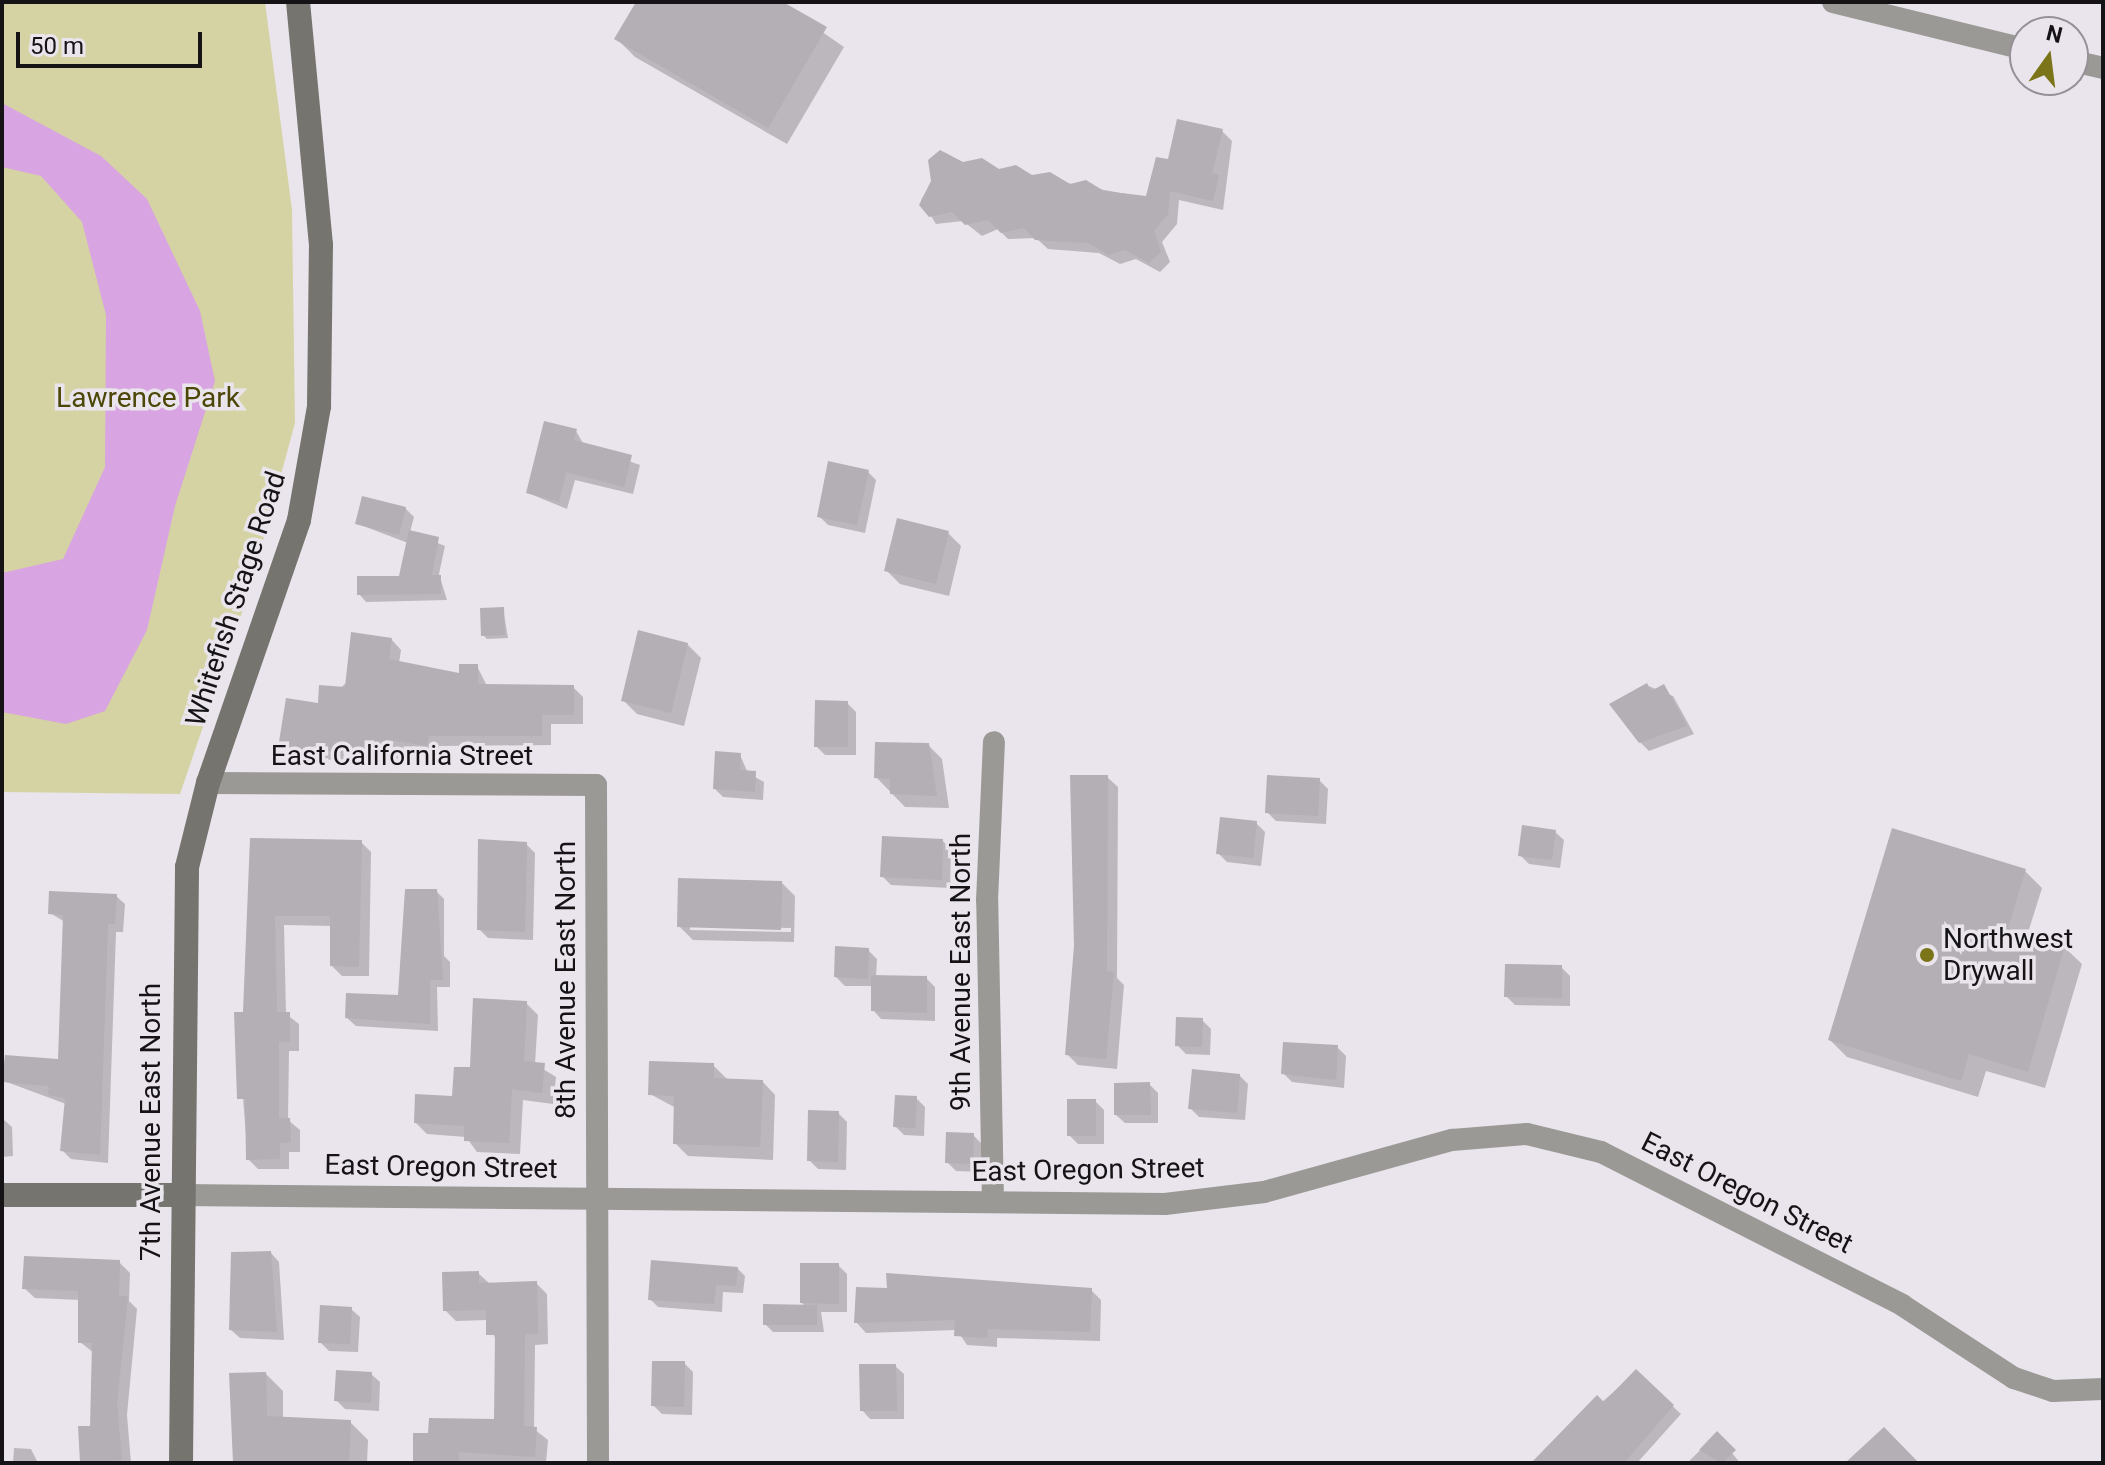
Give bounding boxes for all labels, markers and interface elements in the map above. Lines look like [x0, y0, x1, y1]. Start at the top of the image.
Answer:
scale bar [20, 16, 206, 66]
north arrow [2009, 16, 2089, 96]
text: N [2044, 20, 2065, 48]
text: 50 m [30, 32, 84, 60]
park label: Lawrence Park [56, 381, 240, 415]
street label: Whitefish Stage Road [179, 467, 293, 731]
street label: East California Street [271, 739, 533, 773]
street label: 9th Avenue East North [944, 833, 978, 1111]
street label: 8th Avenue East North [549, 841, 583, 1119]
place label: Northwest Drywall [1943, 922, 2073, 988]
marker: Northwest Drywall [1918, 946, 1936, 964]
street label: 7th Avenue East North [134, 983, 168, 1261]
street label: East Oregon Street [1636, 1125, 1858, 1261]
street label: East Oregon Street [324, 1148, 558, 1186]
street label: East Oregon Street [971, 1151, 1205, 1189]

